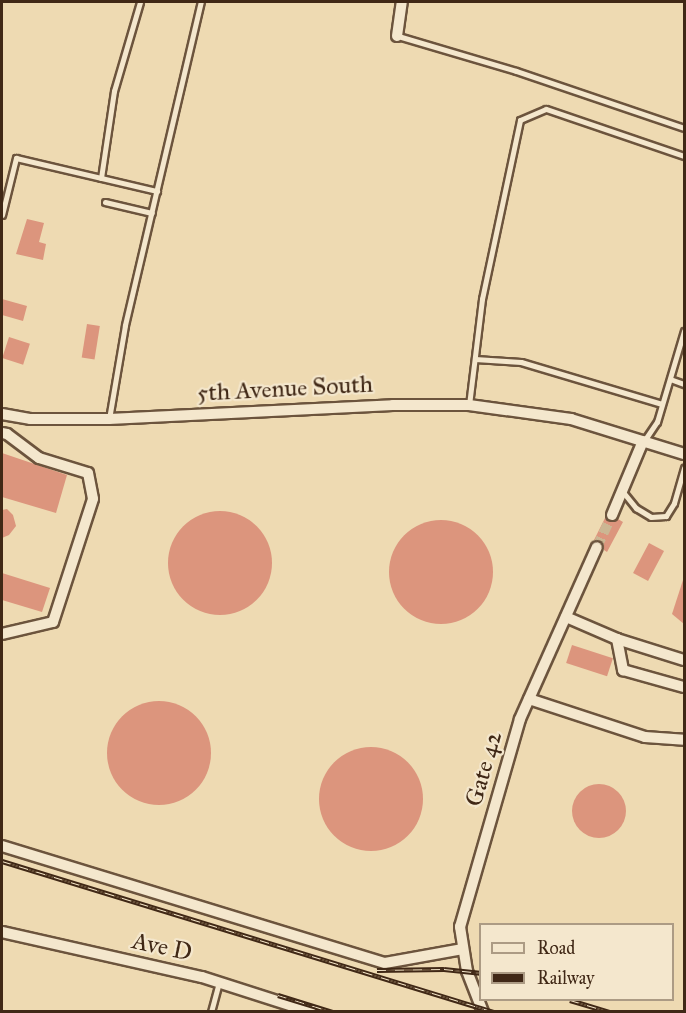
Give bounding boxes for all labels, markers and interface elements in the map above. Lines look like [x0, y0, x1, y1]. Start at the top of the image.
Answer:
street label: 5th Avenue South [196, 370, 374, 408]
street label: Gate 42 [460, 728, 508, 810]
legend [479, 923, 674, 1001]
street label: Ave D [129, 927, 195, 967]
text: Road [537, 937, 575, 959]
text: Railway [537, 967, 594, 989]

